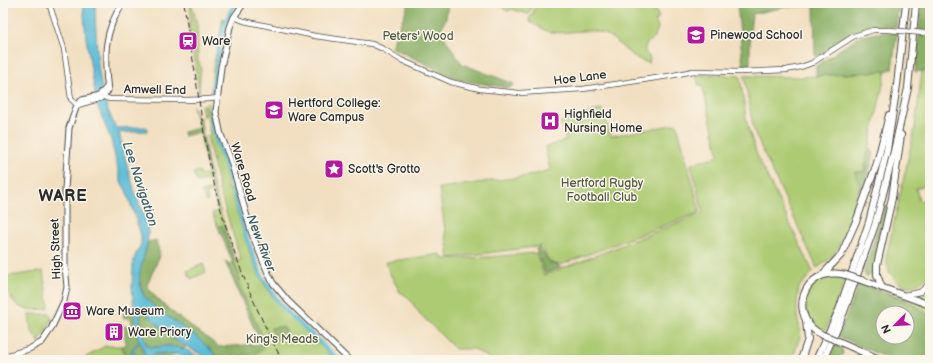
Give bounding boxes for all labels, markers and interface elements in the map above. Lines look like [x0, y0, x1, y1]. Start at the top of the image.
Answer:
school or university icon: Pinewood School [685, 24, 707, 46]
place label: Pinewood School [710, 28, 802, 43]
park label: Peters' Wood [382, 29, 454, 44]
station icon: Ware [177, 30, 199, 52]
place label: Ware [202, 34, 230, 49]
street label: Hoe Lane [553, 67, 607, 89]
street label: Amwell End [124, 82, 186, 98]
place label: Hertford College: Ware Campus [288, 96, 381, 125]
school or university icon: Hertford College: Ware Campus [263, 99, 285, 121]
place label: Highfield Nursing Home [564, 107, 642, 136]
hospital icon: Highfield Nursing Home [539, 110, 561, 132]
water label: Lee Navigation [119, 140, 161, 228]
street label: Ware Road [227, 141, 259, 203]
place icon: Scott's Grotto [323, 158, 345, 180]
place label: Scott's Grotto [348, 162, 421, 177]
park label: Hertford Rugby Football Club [561, 176, 644, 205]
district label: WARE [38, 187, 88, 206]
water label: New River [243, 212, 280, 275]
street label: High Street [47, 218, 65, 280]
museum icon: Ware Museum [61, 300, 83, 322]
place label: Ware Museum [86, 304, 164, 319]
north arrow [875, 305, 915, 345]
building icon: Ware Priory [103, 321, 125, 343]
text: N [879, 322, 894, 335]
place label: Ware Priory [128, 325, 192, 340]
park label: King's Meads [246, 332, 318, 347]

